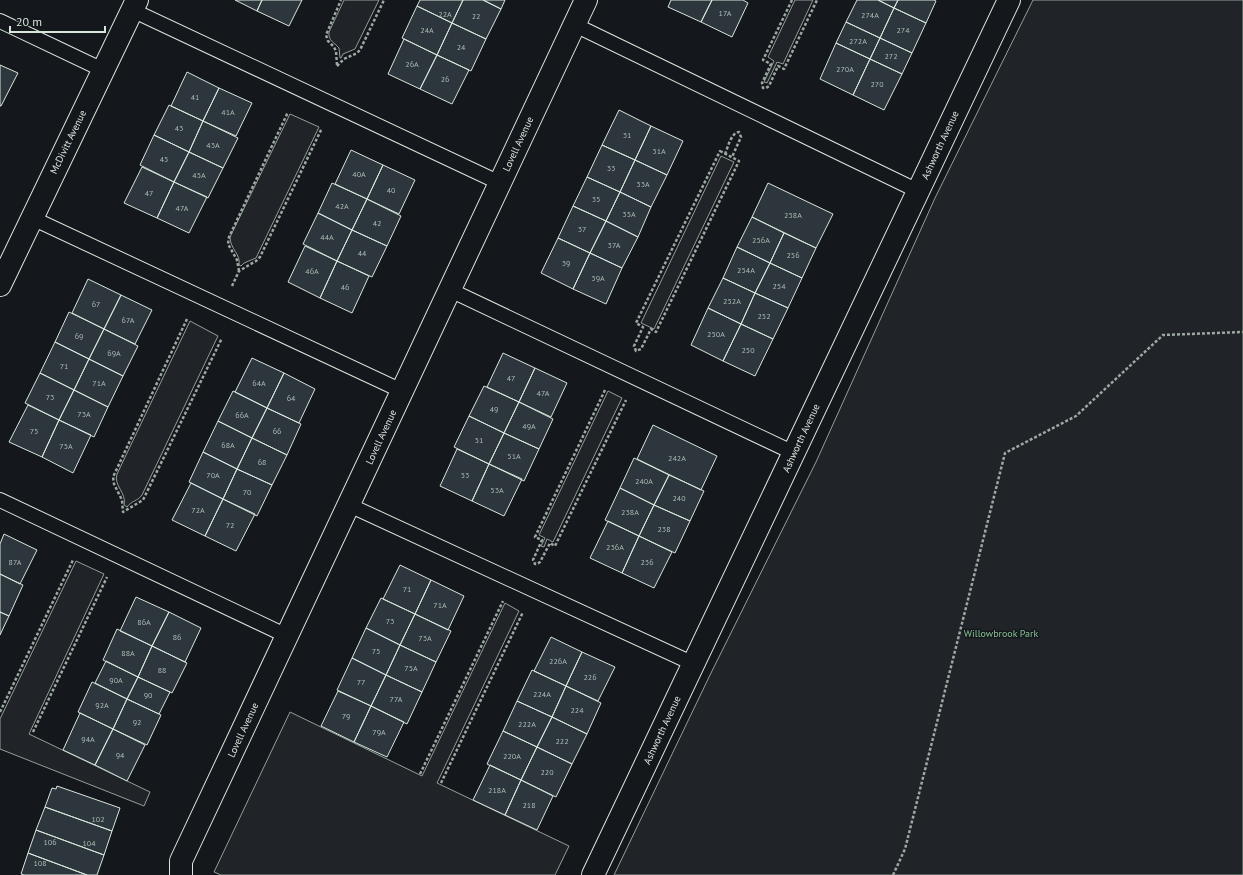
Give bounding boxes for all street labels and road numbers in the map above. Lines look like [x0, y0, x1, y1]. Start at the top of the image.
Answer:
street label: McDivitt Avenue [47, 108, 89, 176]
street label: Ashworth Avenue [918, 109, 962, 181]
street label: Lovell Avenue [500, 115, 536, 173]
street label: Ashworth Avenue [779, 402, 823, 474]
street label: Lovell Avenue [363, 408, 399, 466]
street label: Ashworth Avenue [640, 694, 684, 766]
street label: Lovell Avenue [225, 701, 261, 759]

